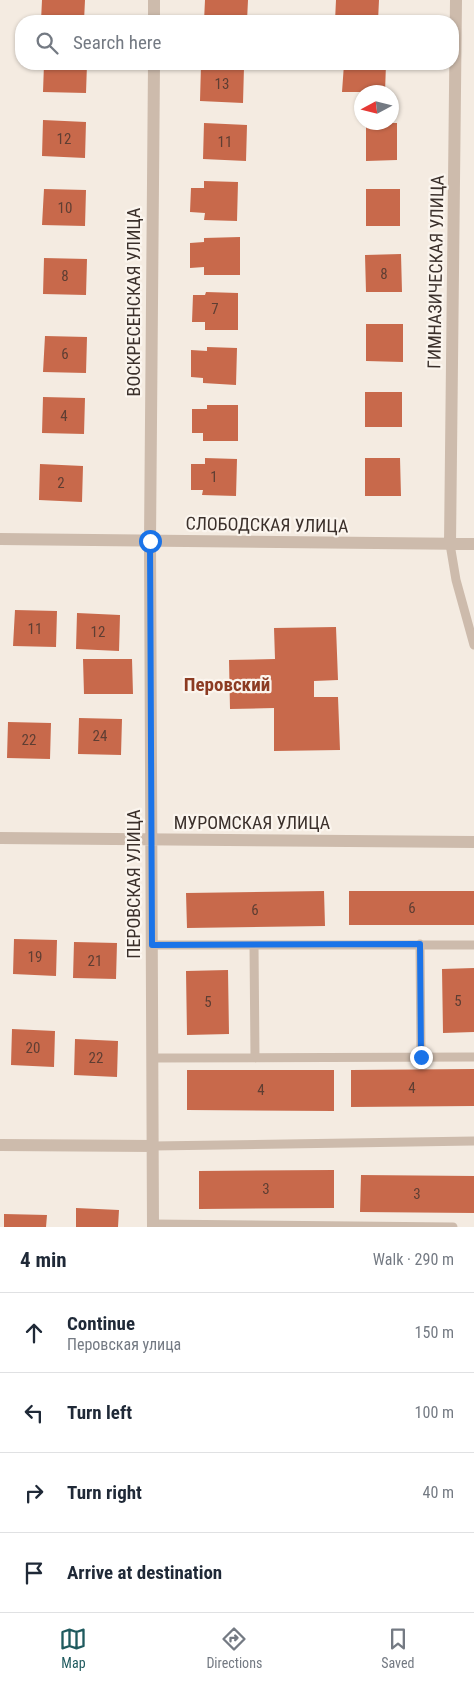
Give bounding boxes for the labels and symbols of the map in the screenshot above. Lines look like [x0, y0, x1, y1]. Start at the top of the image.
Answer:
house number: 13 [215, 75, 229, 93]
north arrow [354, 85, 399, 130]
house number: 12 [57, 130, 71, 148]
house number: 11 [218, 133, 232, 151]
street label: ГИМНАЗИЧЕСКАЯ УЛИЦА [423, 174, 448, 369]
house number: 10 [58, 199, 72, 217]
street label: ВОСКРЕСЕНСКАЯ УЛИЦА [123, 207, 144, 396]
house number: 8 [380, 265, 388, 283]
house number: 8 [61, 267, 69, 285]
house number: 7 [211, 300, 219, 318]
house number: 6 [61, 345, 69, 363]
house number: 4 [60, 407, 68, 425]
house number: 1 [210, 468, 218, 486]
house number: 2 [57, 474, 65, 492]
street label: СЛОБОДСКАЯ УЛИЦА [185, 513, 349, 536]
route start [139, 530, 162, 553]
house number: 11 [28, 620, 42, 638]
house number: 12 [91, 623, 105, 641]
district label: Перовский [184, 673, 270, 696]
house number: 24 [93, 727, 107, 745]
house number: 22 [22, 731, 36, 749]
street label: ПЕРОВСКАЯ УЛИЦА [123, 809, 144, 959]
street label: МУРОМСКАЯ УЛИЦА [174, 812, 331, 833]
house number: 6 [408, 899, 416, 917]
house number: 6 [251, 901, 259, 919]
house number: 19 [28, 948, 42, 966]
house number: 21 [88, 952, 102, 970]
house number: 5 [454, 992, 462, 1010]
house number: 5 [204, 993, 212, 1011]
house number: 20 [26, 1039, 40, 1057]
route end [410, 1046, 433, 1069]
house number: 22 [89, 1049, 103, 1067]
house number: 4 [408, 1079, 416, 1097]
house number: 4 [257, 1081, 265, 1099]
house number: 3 [262, 1180, 270, 1198]
house number: 3 [413, 1185, 421, 1203]

